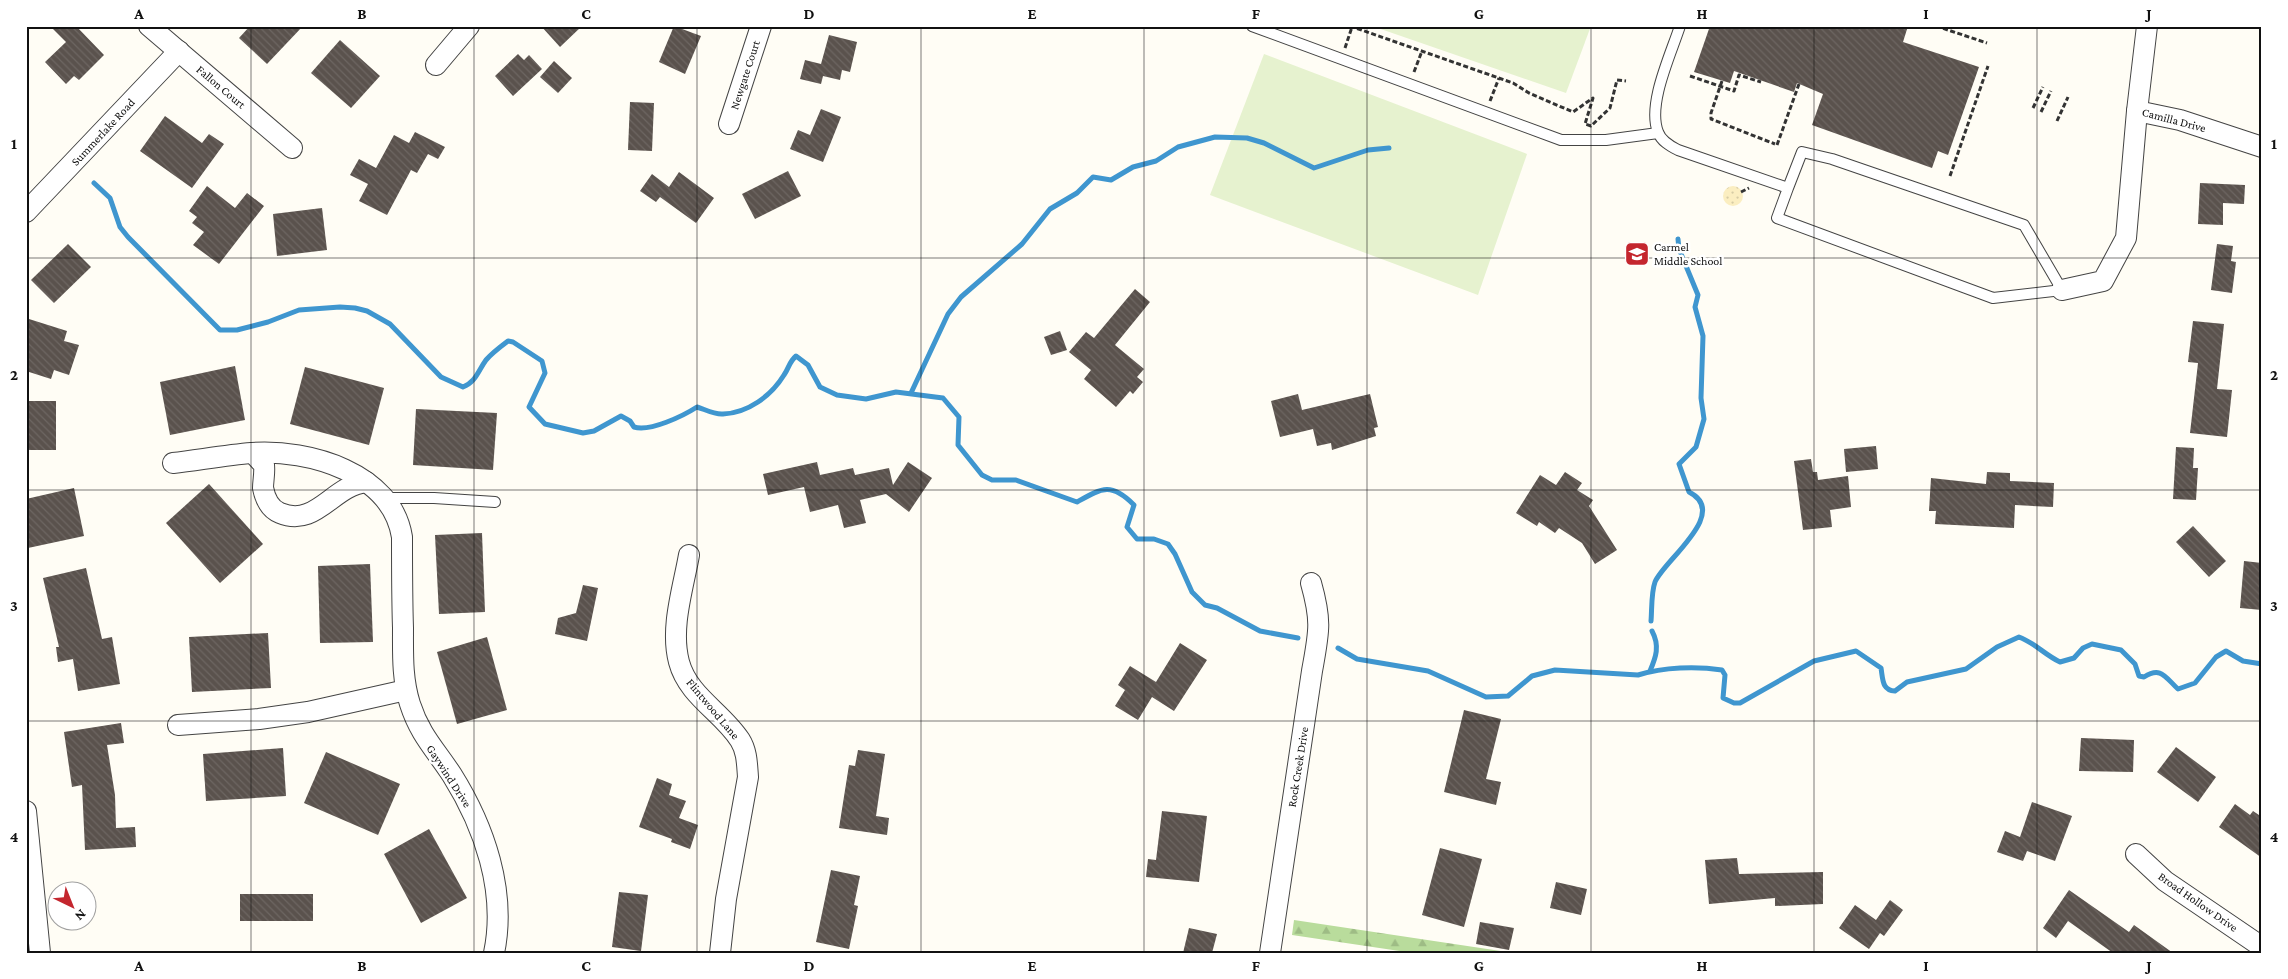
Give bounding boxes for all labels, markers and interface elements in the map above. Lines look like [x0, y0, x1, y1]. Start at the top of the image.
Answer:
text: A [133, 5, 144, 22]
text: B [357, 5, 367, 22]
text: C [581, 5, 591, 22]
text: D [803, 5, 815, 22]
text: E [1027, 5, 1037, 22]
text: F [1252, 5, 1261, 22]
text: G [1474, 5, 1484, 22]
text: H [1697, 5, 1708, 22]
text: I [1923, 5, 1929, 22]
text: J [2144, 5, 2152, 22]
street label: Newgate Court [727, 38, 763, 111]
street label: Fallon Court [194, 62, 249, 112]
street label: Summerlake Road [68, 95, 138, 169]
street label: Camilla Drive [2141, 105, 2207, 135]
text: 1 [11, 135, 17, 152]
text: 1 [2271, 135, 2277, 152]
place label: Carmel Middle School [1654, 240, 1722, 268]
school or university icon: Carmel Middle School [1624, 241, 1650, 267]
text: 2 [10, 366, 18, 383]
text: 2 [2270, 366, 2278, 383]
text: 3 [10, 597, 18, 614]
text: 3 [2270, 597, 2278, 614]
street label: Flintwood Lane [684, 676, 742, 742]
street label: Rock Creek Drive [1285, 726, 1311, 808]
street label: Gaywind Drive [424, 742, 474, 810]
text: 4 [10, 828, 19, 845]
text: 4 [2270, 828, 2279, 845]
street label: Broad Hollow Drive [2156, 869, 2240, 935]
north arrow [48, 882, 98, 932]
text: N [72, 906, 90, 925]
text: A [133, 957, 144, 974]
text: B [357, 957, 367, 974]
text: C [581, 957, 591, 974]
text: D [803, 957, 815, 974]
text: E [1027, 957, 1037, 974]
text: F [1252, 957, 1261, 974]
text: G [1474, 957, 1484, 974]
text: H [1697, 957, 1708, 974]
text: I [1923, 957, 1929, 974]
text: J [2144, 957, 2152, 974]

